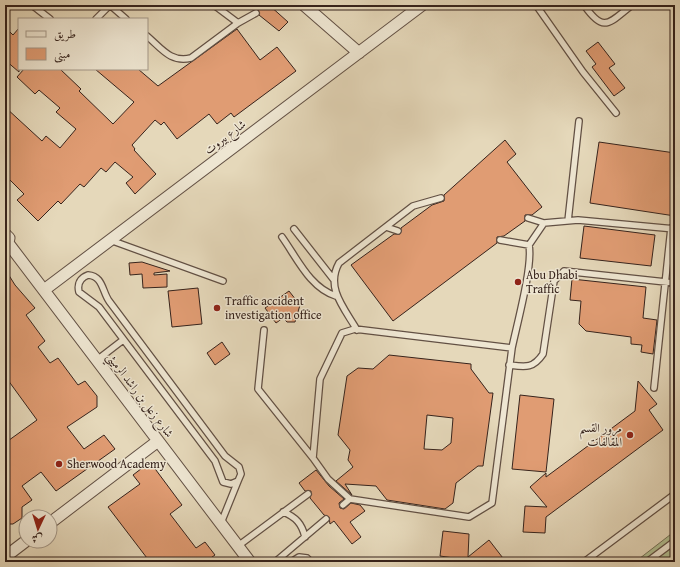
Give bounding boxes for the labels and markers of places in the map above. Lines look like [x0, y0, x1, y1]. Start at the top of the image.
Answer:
place label: Abu Dhabi Traffic [526, 266, 579, 297]
marker: Abu Dhabi Traffic [513, 277, 523, 287]
place label: Traffic accident investigation office [225, 292, 322, 323]
marker: Traffic accident investigation office [212, 303, 222, 313]
place label: مرور القسم المقالفات [579, 419, 622, 450]
marker: مرور القسم المقالفات [625, 430, 635, 440]
place label: Sherwood Academy [67, 455, 166, 472]
marker: Sherwood Academy [54, 459, 64, 469]

